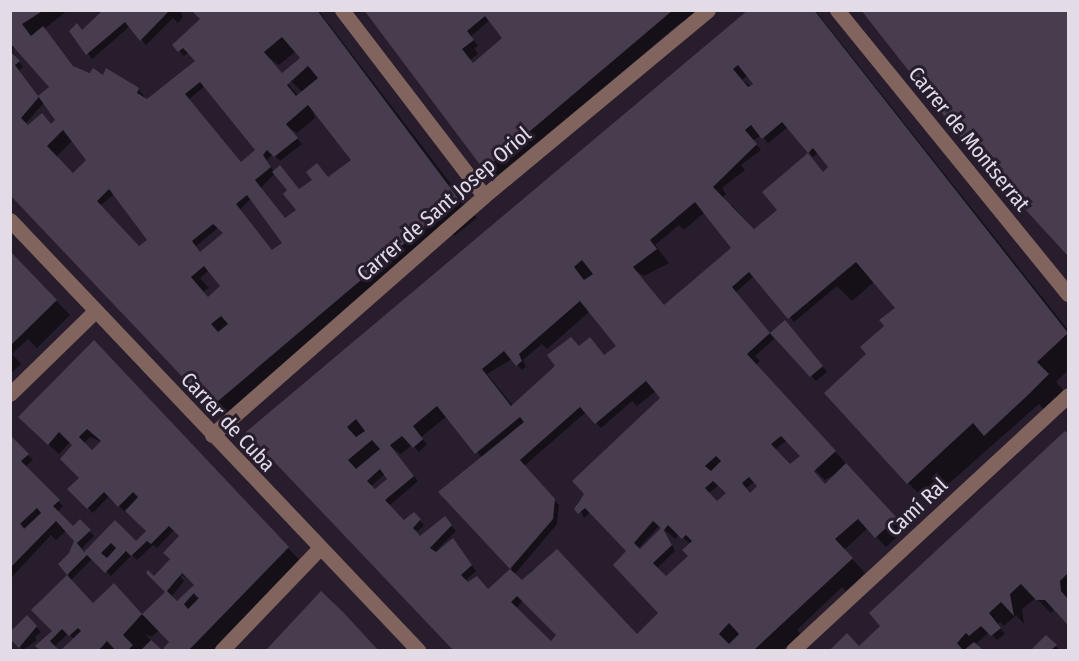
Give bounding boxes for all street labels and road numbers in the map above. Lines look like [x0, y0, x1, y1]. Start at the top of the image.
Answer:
street label: Carrer de Montserrat [903, 62, 1035, 216]
street label: Carrer de Sant Josep Oriol [352, 122, 536, 286]
street label: Carrer de Cuba [176, 367, 280, 477]
street label: Camí Ral [881, 473, 953, 541]

